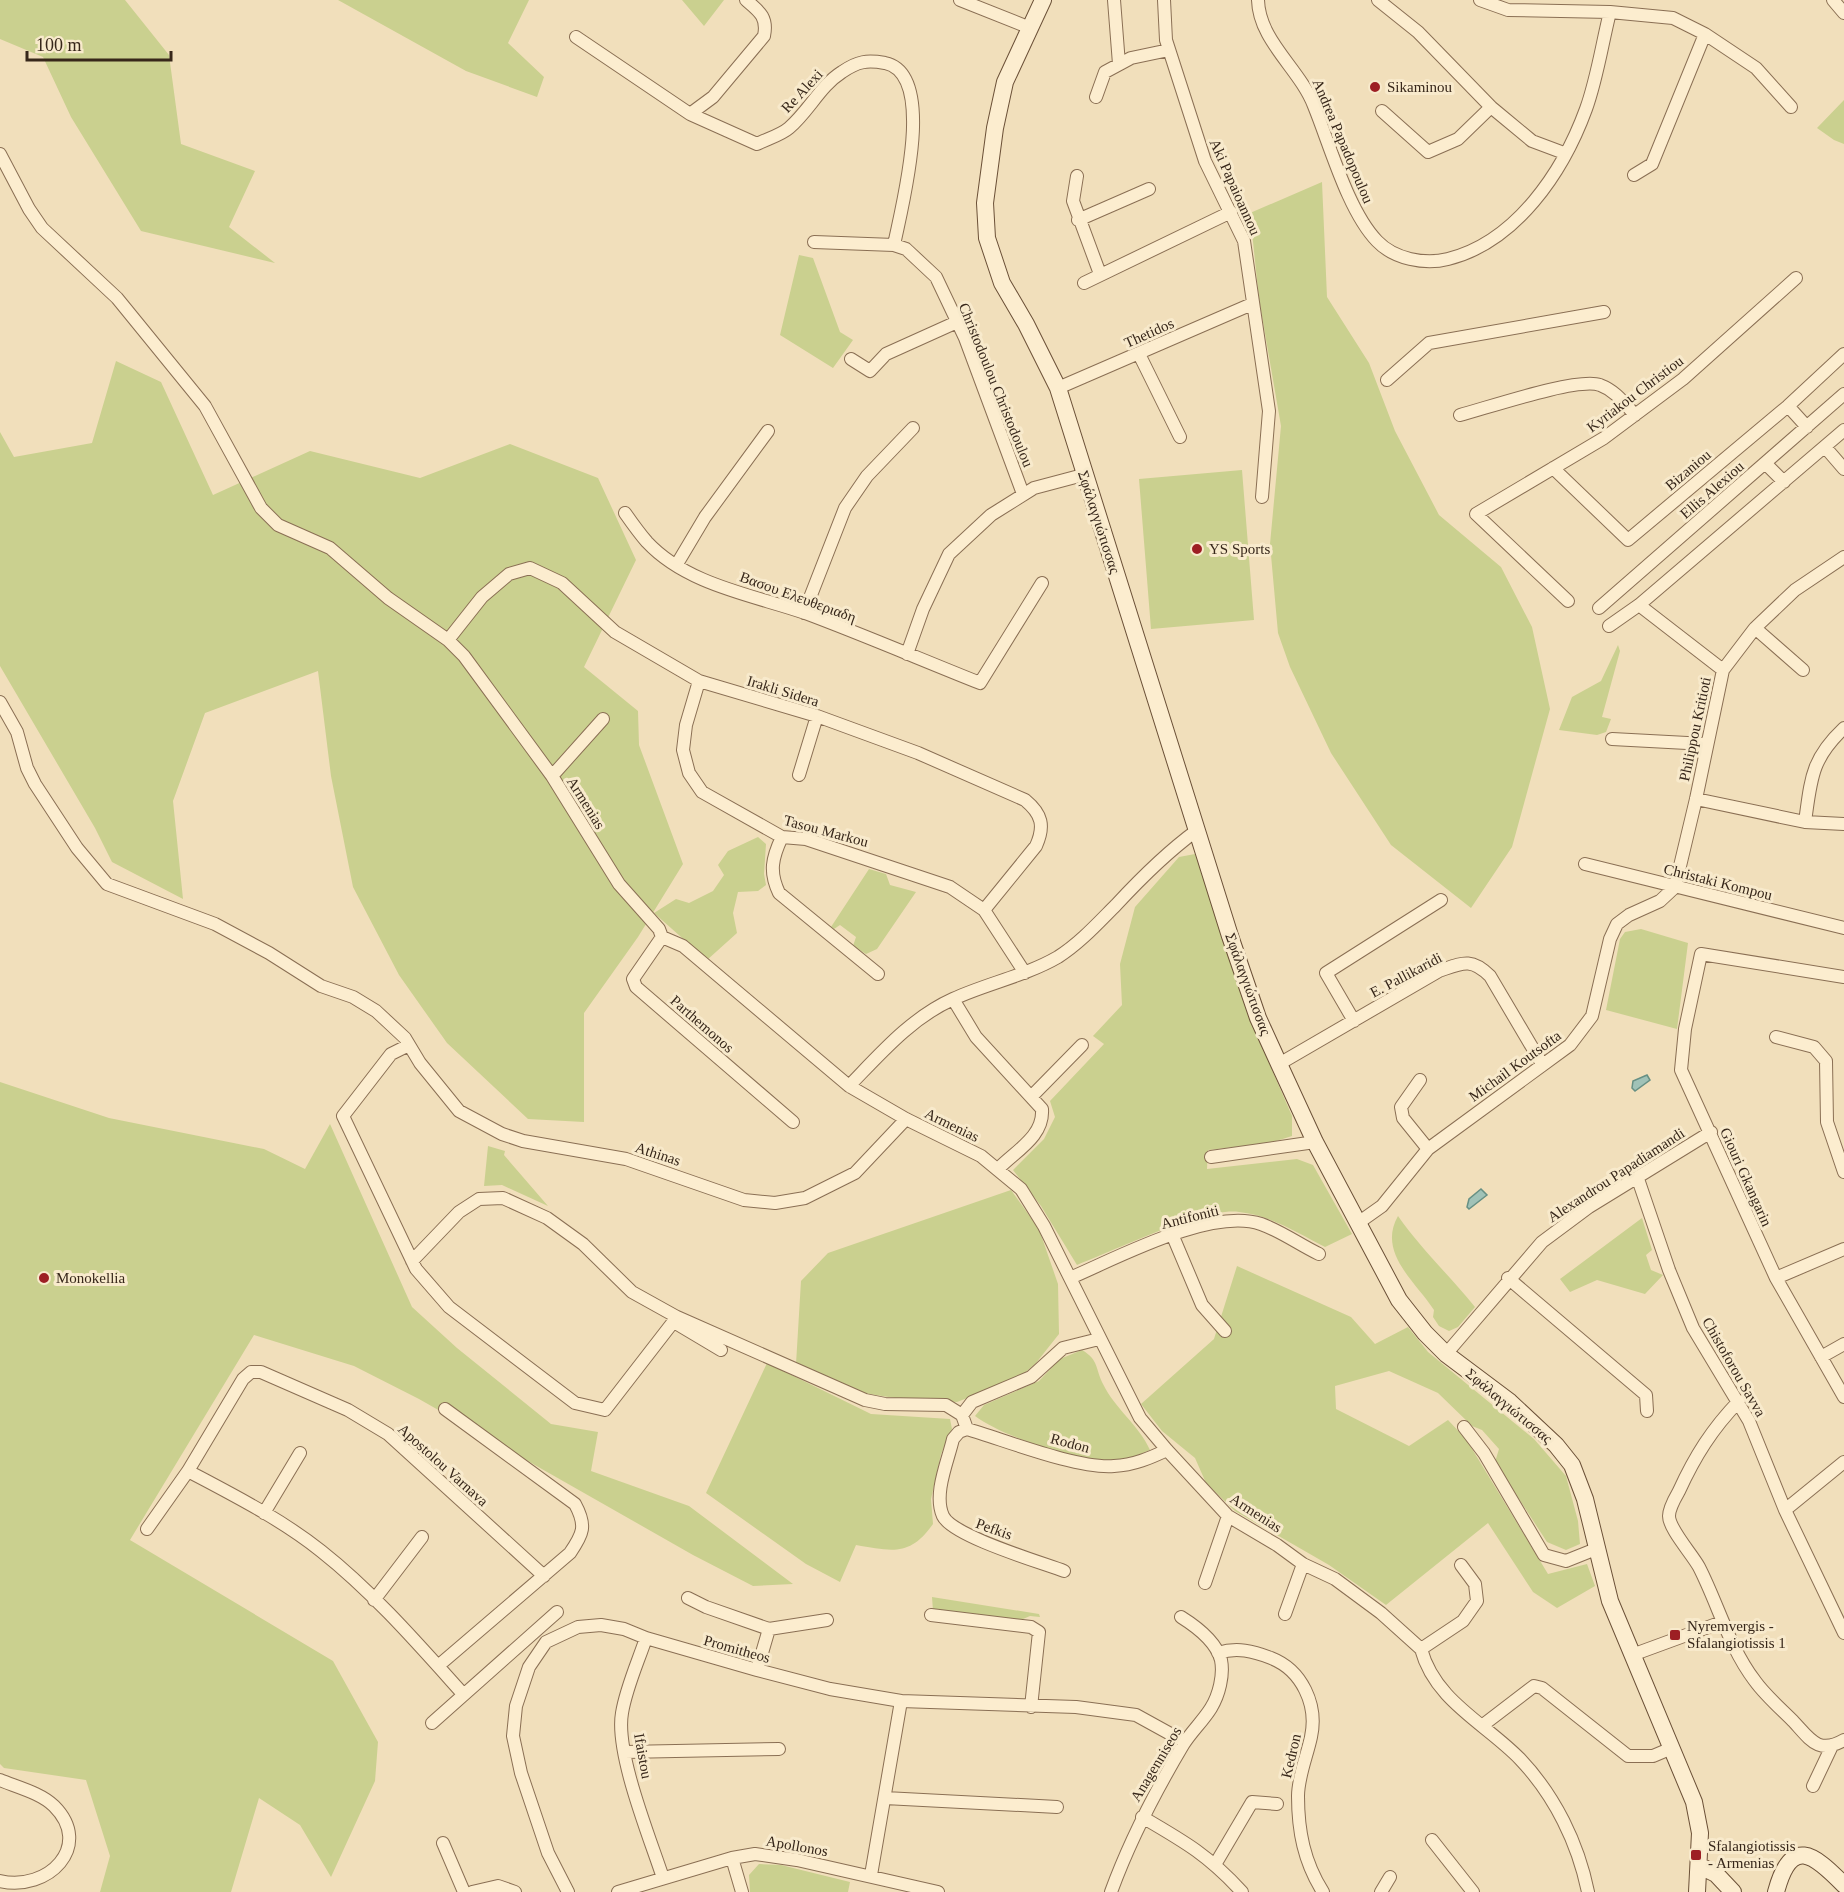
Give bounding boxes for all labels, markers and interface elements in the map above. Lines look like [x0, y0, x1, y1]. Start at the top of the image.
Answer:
scale bar [27, 24, 171, 62]
text: 100 m [36, 35, 82, 55]
street label: Re Alexi [778, 66, 826, 116]
street label: Andrea Papadopoulou [1310, 76, 1377, 206]
place label: Sikaminou [1387, 79, 1453, 95]
marker: Sikaminou [1368, 80, 1382, 94]
street label: Aki Papaioannou [1207, 136, 1264, 238]
street label: Christodoulou Christodoulou [956, 301, 1036, 470]
street label: Thetidos [1122, 315, 1176, 351]
street label: Kyriakou Christiou [1584, 352, 1687, 435]
street label: Bizaniou [1662, 446, 1714, 494]
street label: Ellis Alexiou [1677, 458, 1747, 522]
street label: Σφάλαγγιώτισσας [1075, 468, 1123, 576]
place label: YS Sports [1209, 541, 1270, 557]
marker: YS Sports [1190, 542, 1204, 556]
street label: Βασου Ελευθεριαδη [738, 569, 858, 626]
street label: Irakli Sidera [745, 672, 821, 710]
street label: Philippou Kritioti [1676, 675, 1714, 783]
street label: Armenias [564, 774, 608, 832]
street label: Tasou Markou [782, 812, 870, 850]
street label: Christaki Kompou [1662, 861, 1774, 903]
street label: Σφάλαγγιώτισσας [1222, 931, 1274, 1037]
street label: E. Pallikaridi [1367, 949, 1445, 1001]
street label: Parthemonos [667, 992, 737, 1056]
street label: Michail Koutsofta [1466, 1027, 1564, 1105]
street label: Armenias [922, 1105, 982, 1145]
street label: Alexandrou Papadiamandi [1545, 1125, 1687, 1225]
street label: Giouri Gkangarin [1717, 1125, 1775, 1229]
street label: Athinas [633, 1139, 683, 1169]
street label: Antifoniti [1159, 1202, 1221, 1232]
place label: Monokellia [56, 1270, 125, 1286]
marker: Monokellia [37, 1271, 51, 1285]
street label: Chistoforou Savva [1699, 1314, 1769, 1420]
street label: Σφάλαγγιώτισσας [1463, 1365, 1555, 1447]
street label: Apostolou Varnava [395, 1421, 491, 1510]
street label: Rodon [1049, 1430, 1092, 1456]
street label: Armenias [1227, 1490, 1285, 1536]
street label: Pefkis [974, 1515, 1015, 1543]
place label: Nyremvergis - Sfalangiotissis 1 [1687, 1618, 1786, 1651]
marker: Nyremvergis - Sfalangiotissis 1 [1668, 1628, 1682, 1642]
street label: Promitheos [702, 1632, 772, 1666]
street label: Anagenniseos [1127, 1724, 1185, 1804]
street label: Ifaistou [631, 1732, 655, 1780]
street label: Kedron [1278, 1732, 1304, 1780]
street label: Apollonos [765, 1833, 829, 1859]
place label: Sfalangiotissis - Armenias [1708, 1838, 1796, 1871]
marker: Sfalangiotissis - Armenias [1689, 1848, 1703, 1862]

